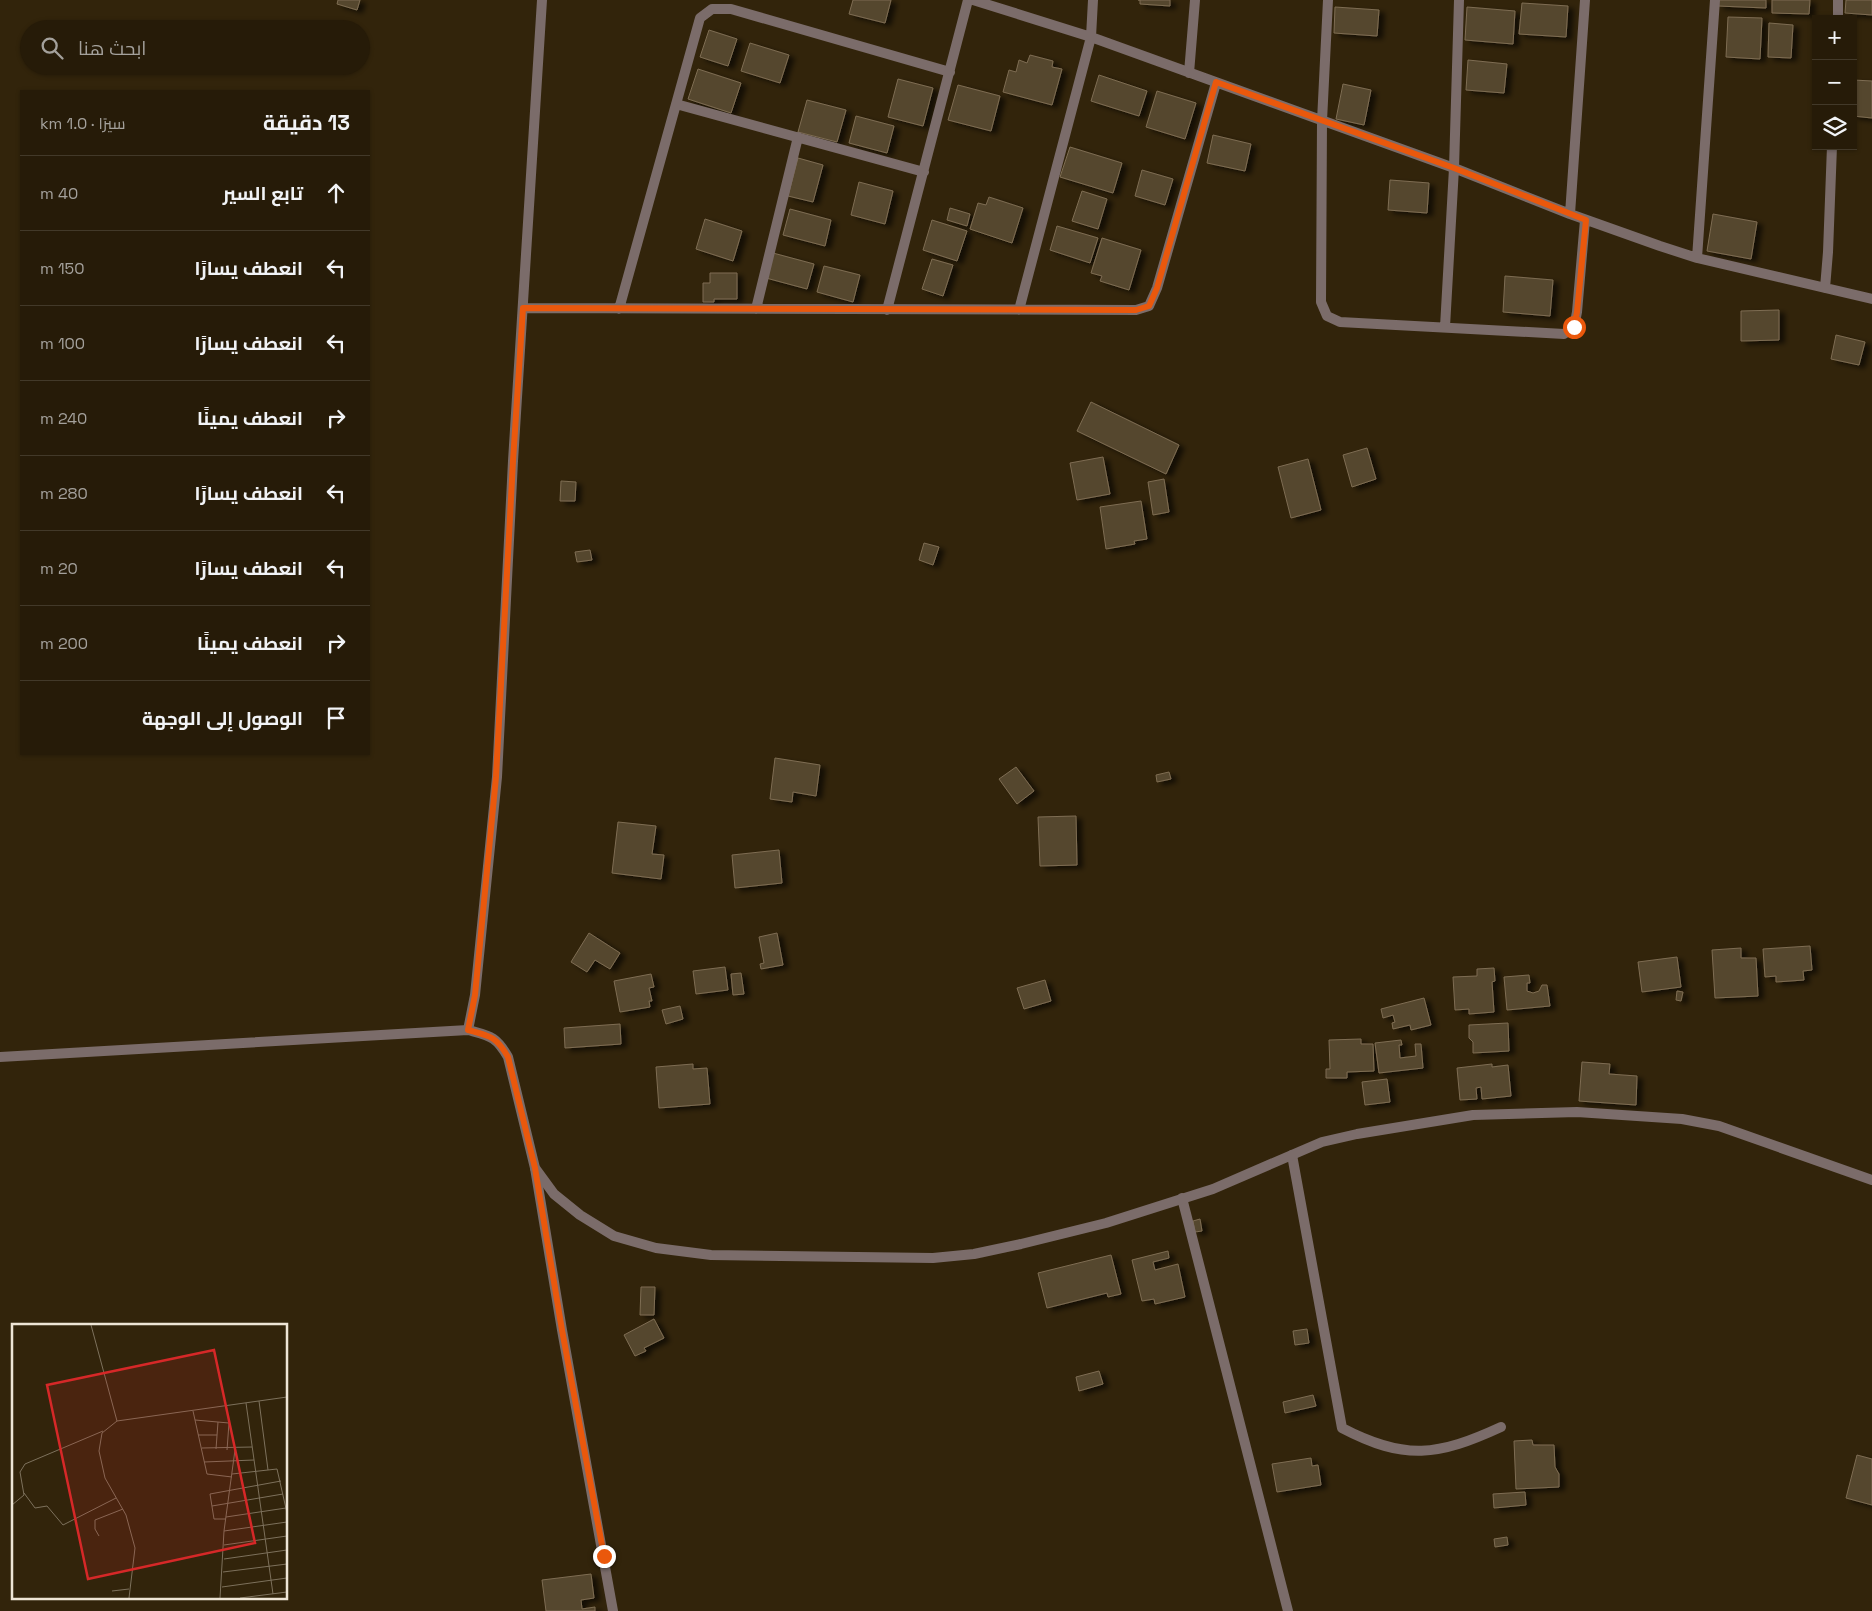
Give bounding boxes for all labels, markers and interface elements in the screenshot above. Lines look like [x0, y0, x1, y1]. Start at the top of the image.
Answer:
map controls [1812, 15, 1857, 150]
button: + [1812, 15, 1857, 60]
search box [20, 20, 370, 75]
icon: search [38, 34, 66, 62]
text: ابحث هنا [78, 36, 146, 61]
button: − [1812, 60, 1857, 105]
button: layers [1812, 105, 1857, 150]
text: 13 دقيقة [263, 109, 350, 136]
text: سيرًا · 1.0 km [40, 113, 126, 134]
icon: ahead [322, 179, 350, 207]
text: تابع السير [223, 181, 303, 206]
text: 40 m [40, 183, 78, 204]
icon: left [322, 254, 350, 282]
text: انعطف يسارًا [195, 256, 303, 281]
text: 150 m [40, 258, 84, 279]
route start [1563, 316, 1586, 339]
icon: left [322, 329, 350, 357]
text: انعطف يسارًا [195, 331, 303, 356]
text: 100 m [40, 333, 85, 354]
icon: right [322, 404, 350, 432]
text: انعطف يمينًا [197, 406, 303, 431]
text: 240 m [40, 408, 87, 429]
icon: left [322, 479, 350, 507]
text: انعطف يسارًا [195, 481, 303, 506]
text: 280 m [40, 483, 88, 504]
icon: left [322, 554, 350, 582]
text: انعطف يسارًا [195, 556, 303, 581]
text: 20 m [40, 558, 78, 579]
icon: right [322, 629, 350, 657]
text: انعطف يمينًا [197, 631, 303, 656]
text: 200 m [40, 633, 88, 654]
icon: arrive [322, 704, 350, 732]
text: الوصول إلى الوجهة [142, 706, 303, 731]
inset map [12, 1324, 288, 1598]
route end [593, 1545, 616, 1568]

